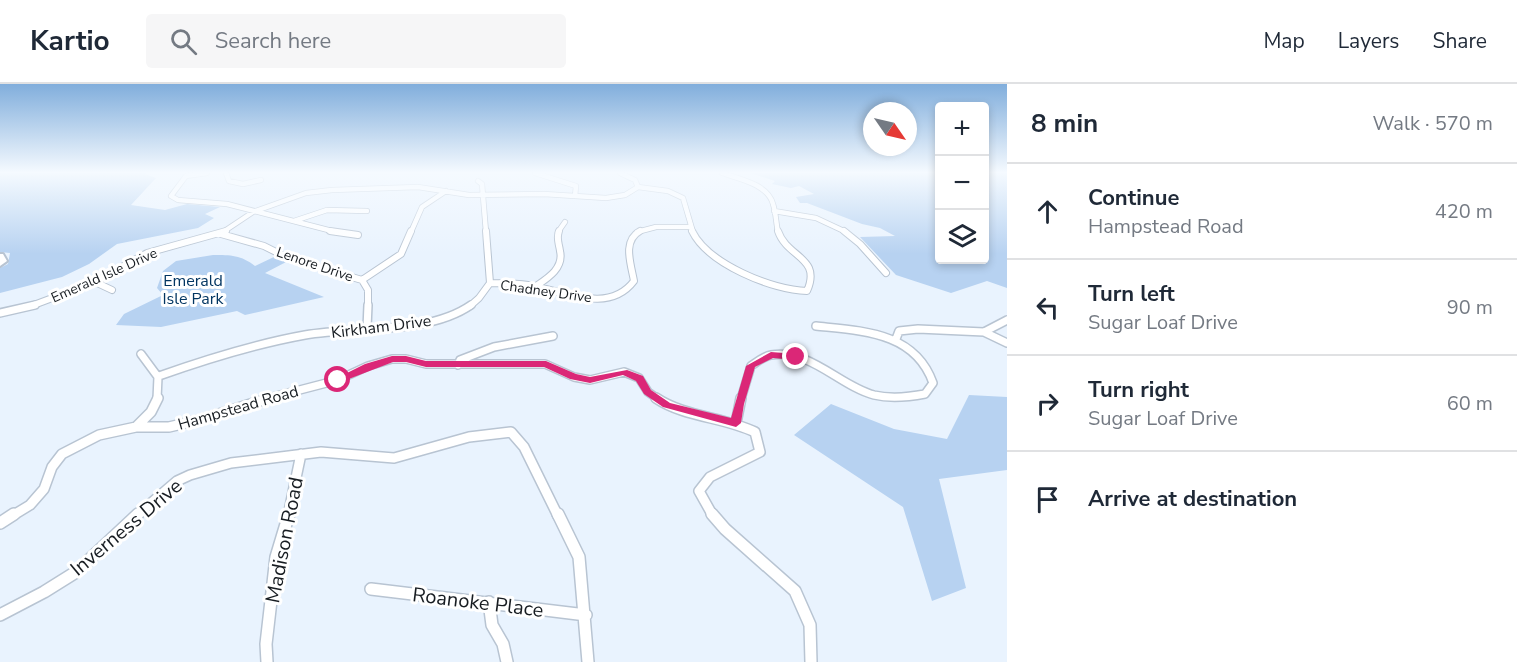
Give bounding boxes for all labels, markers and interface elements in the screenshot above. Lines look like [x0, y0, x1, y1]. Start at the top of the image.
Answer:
search box [146, 14, 566, 68]
text: Kartio [30, 22, 110, 60]
icon: search [167, 25, 200, 58]
text: Search here [215, 26, 331, 56]
text: Map [1263, 27, 1305, 55]
text: Layers [1338, 27, 1399, 55]
text: Share [1432, 27, 1487, 55]
north arrow [863, 102, 917, 156]
map controls [935, 102, 989, 264]
button: + [935, 102, 989, 156]
text: 8 min [1031, 106, 1098, 141]
text: Walk · 570 m [1373, 110, 1493, 137]
button: − [935, 156, 989, 210]
text: Continue [1088, 183, 1179, 213]
icon: ahead [1031, 195, 1064, 228]
text: 420 m [1435, 198, 1493, 225]
button: layers [935, 210, 989, 264]
text: Hampstead Road [1088, 213, 1244, 240]
street label: Lenore Drive [274, 242, 356, 286]
street label: Emerald Isle Drive [48, 244, 160, 307]
park label: Emerald Isle Park [162, 270, 225, 310]
street label: Chadney Drive [499, 276, 593, 307]
text: Turn left [1088, 279, 1175, 309]
icon: left [1031, 291, 1064, 324]
text: 90 m [1447, 294, 1493, 321]
text: Sugar Loaf Drive [1088, 309, 1238, 336]
street label: Kirkham Drive [330, 310, 432, 344]
route end [782, 343, 808, 369]
route start [324, 366, 350, 392]
text: Turn right [1088, 375, 1189, 405]
street label: Hampstead Road [175, 380, 301, 436]
icon: right [1031, 387, 1064, 420]
text: 60 m [1447, 390, 1493, 417]
text: Sugar Loaf Drive [1088, 405, 1238, 432]
street label: Inverness Drive [65, 473, 188, 582]
street label: Madison Road [259, 475, 310, 605]
icon: arrive [1031, 483, 1064, 516]
text: Arrive at destination [1088, 484, 1297, 514]
street label: Roanoke Place [411, 581, 545, 624]

